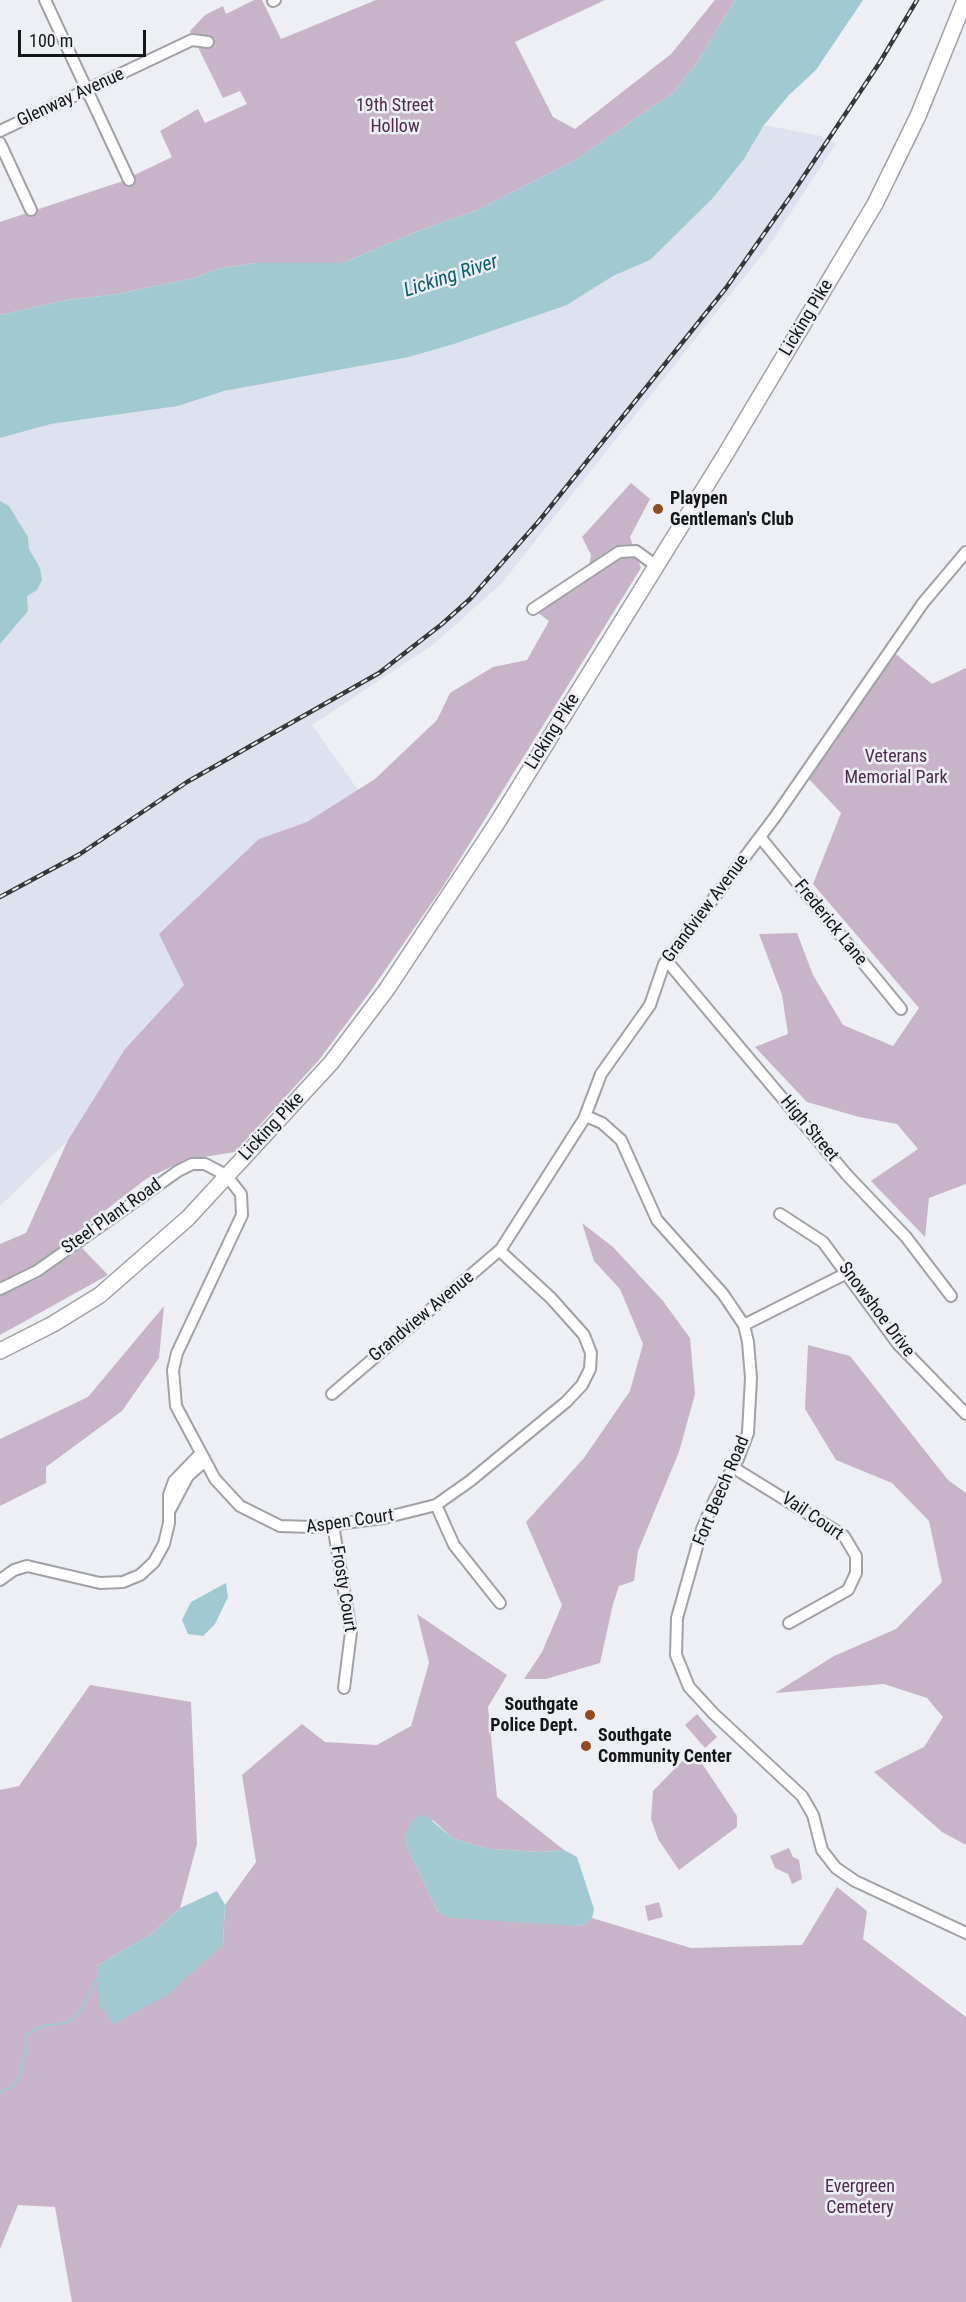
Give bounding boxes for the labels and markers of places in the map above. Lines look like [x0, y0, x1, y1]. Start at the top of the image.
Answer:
place label: Playpen Gentleman's Club [670, 488, 794, 530]
marker: Playpen Gentleman's Club [651, 502, 665, 516]
place label: Southgate Police Dept. [490, 1694, 578, 1736]
marker: Southgate Police Dept. [583, 1708, 597, 1722]
place label: Southgate Community Center [598, 1725, 732, 1768]
marker: Southgate Community Center [579, 1739, 593, 1753]

